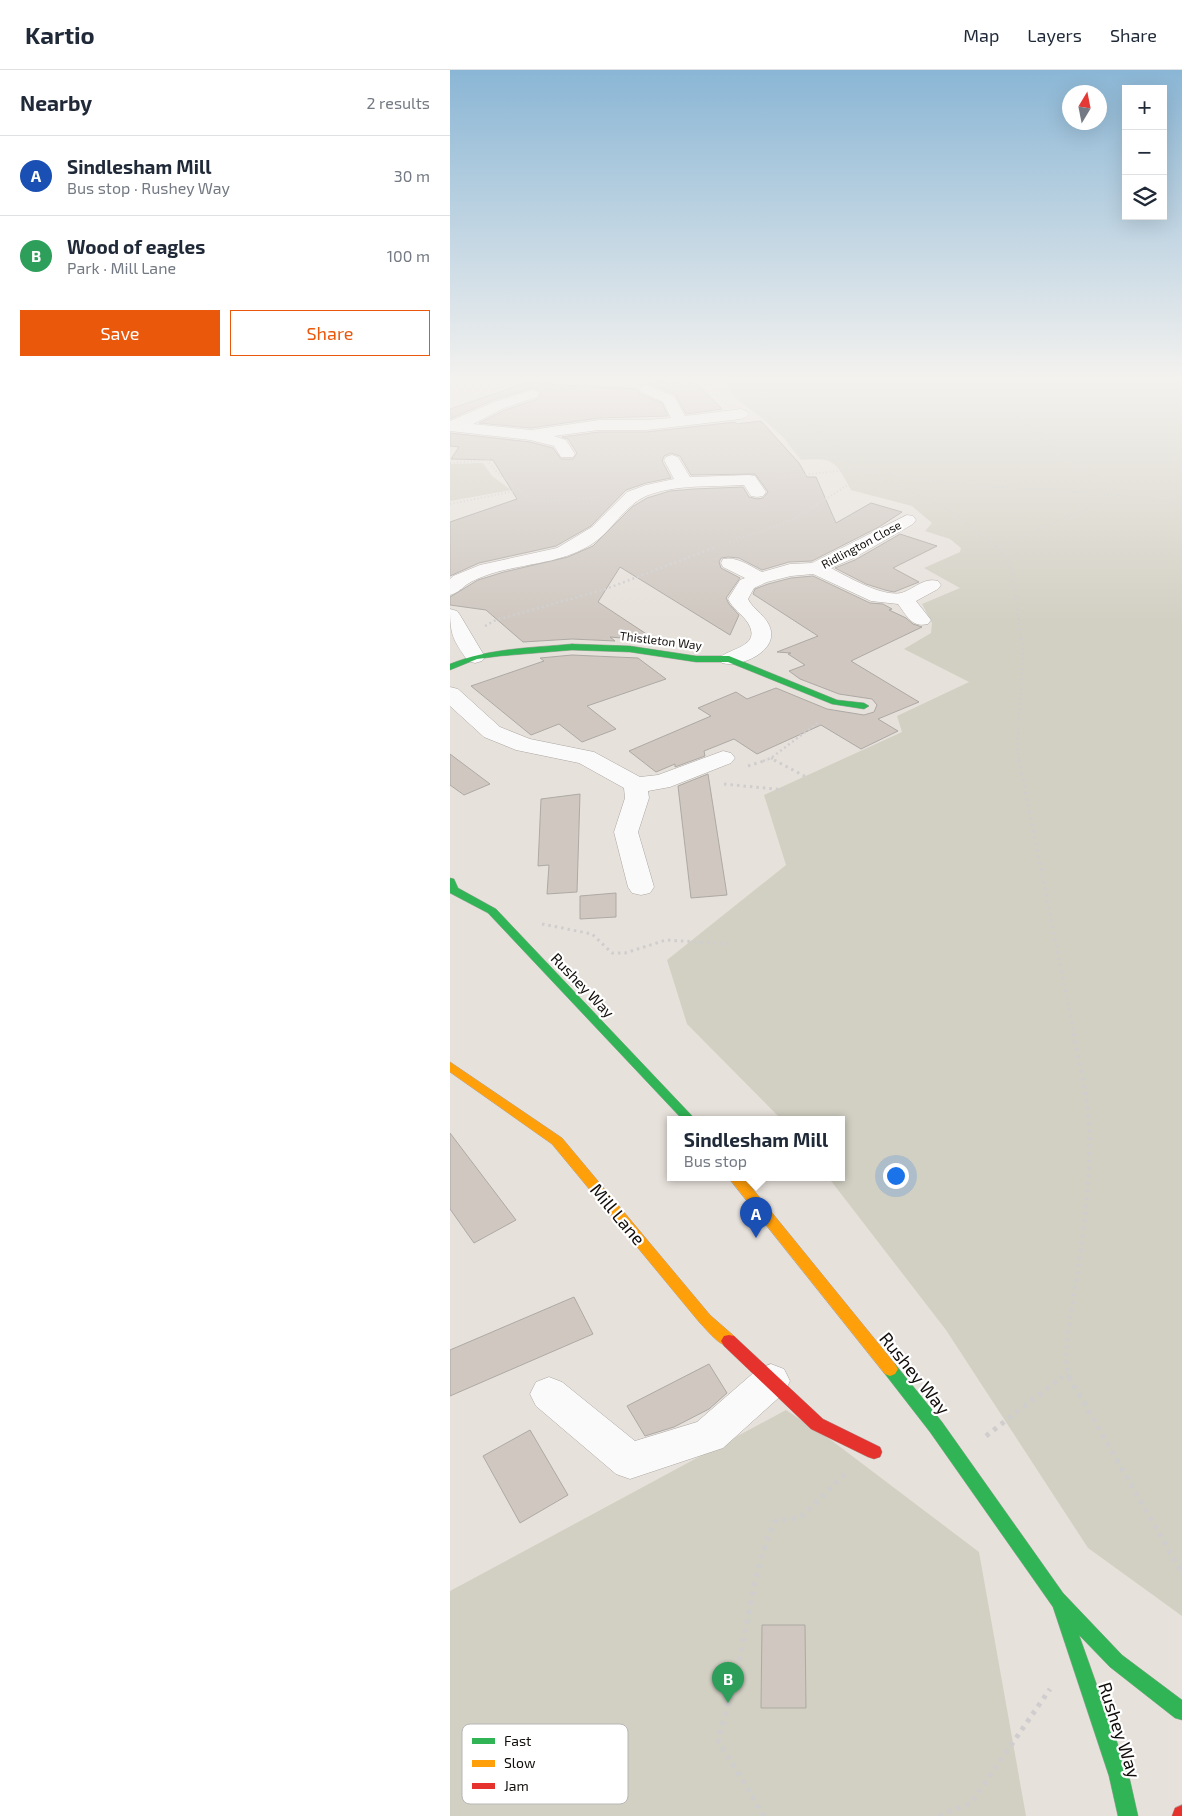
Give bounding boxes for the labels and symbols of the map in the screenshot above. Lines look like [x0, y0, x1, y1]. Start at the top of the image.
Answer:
north arrow [1062, 85, 1107, 130]
street label: Ridlington Close [819, 517, 903, 571]
street label: Thistleton Way [619, 628, 704, 652]
street label: Rushey Way [548, 949, 618, 1021]
your location [883, 1163, 909, 1189]
street label: Mill Lane [586, 1179, 650, 1249]
pin: A [740, 1197, 772, 1238]
street label: Rushey Way [875, 1327, 955, 1419]
pin: B [712, 1662, 744, 1703]
street label: Rushey Way [1094, 1679, 1146, 1781]
legend [462, 1724, 628, 1804]
text: Fast [504, 1732, 531, 1749]
text: Slow [504, 1754, 536, 1771]
text: Jam [504, 1777, 529, 1794]

